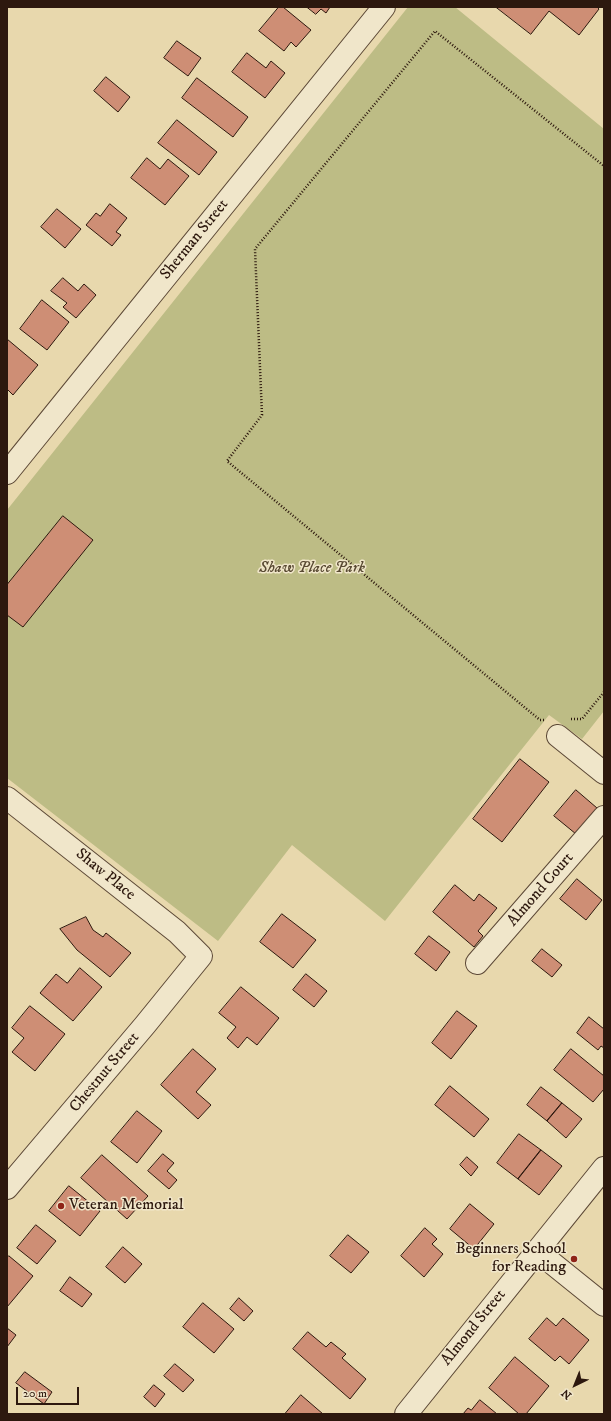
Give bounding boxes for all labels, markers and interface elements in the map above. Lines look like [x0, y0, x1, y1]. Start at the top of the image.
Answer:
street label: Sherman Street [157, 196, 233, 284]
park label: Shaw Place Park [259, 559, 365, 579]
street label: Shaw Place [71, 845, 139, 905]
street label: Almond Court [504, 849, 578, 931]
street label: Chestnut Street [66, 1029, 144, 1117]
place label: Veteran Memorial [69, 1196, 184, 1216]
marker: Veteran Memorial [56, 1201, 66, 1211]
place label: Beginners School for Reading [455, 1240, 566, 1278]
marker: Beginners School for Reading [569, 1254, 579, 1264]
street label: Almond Street [437, 1286, 511, 1370]
north arrow [555, 1365, 595, 1405]
scale bar [18, 1379, 81, 1405]
text: 20 m [23, 1386, 47, 1401]
text: N [559, 1386, 575, 1402]

